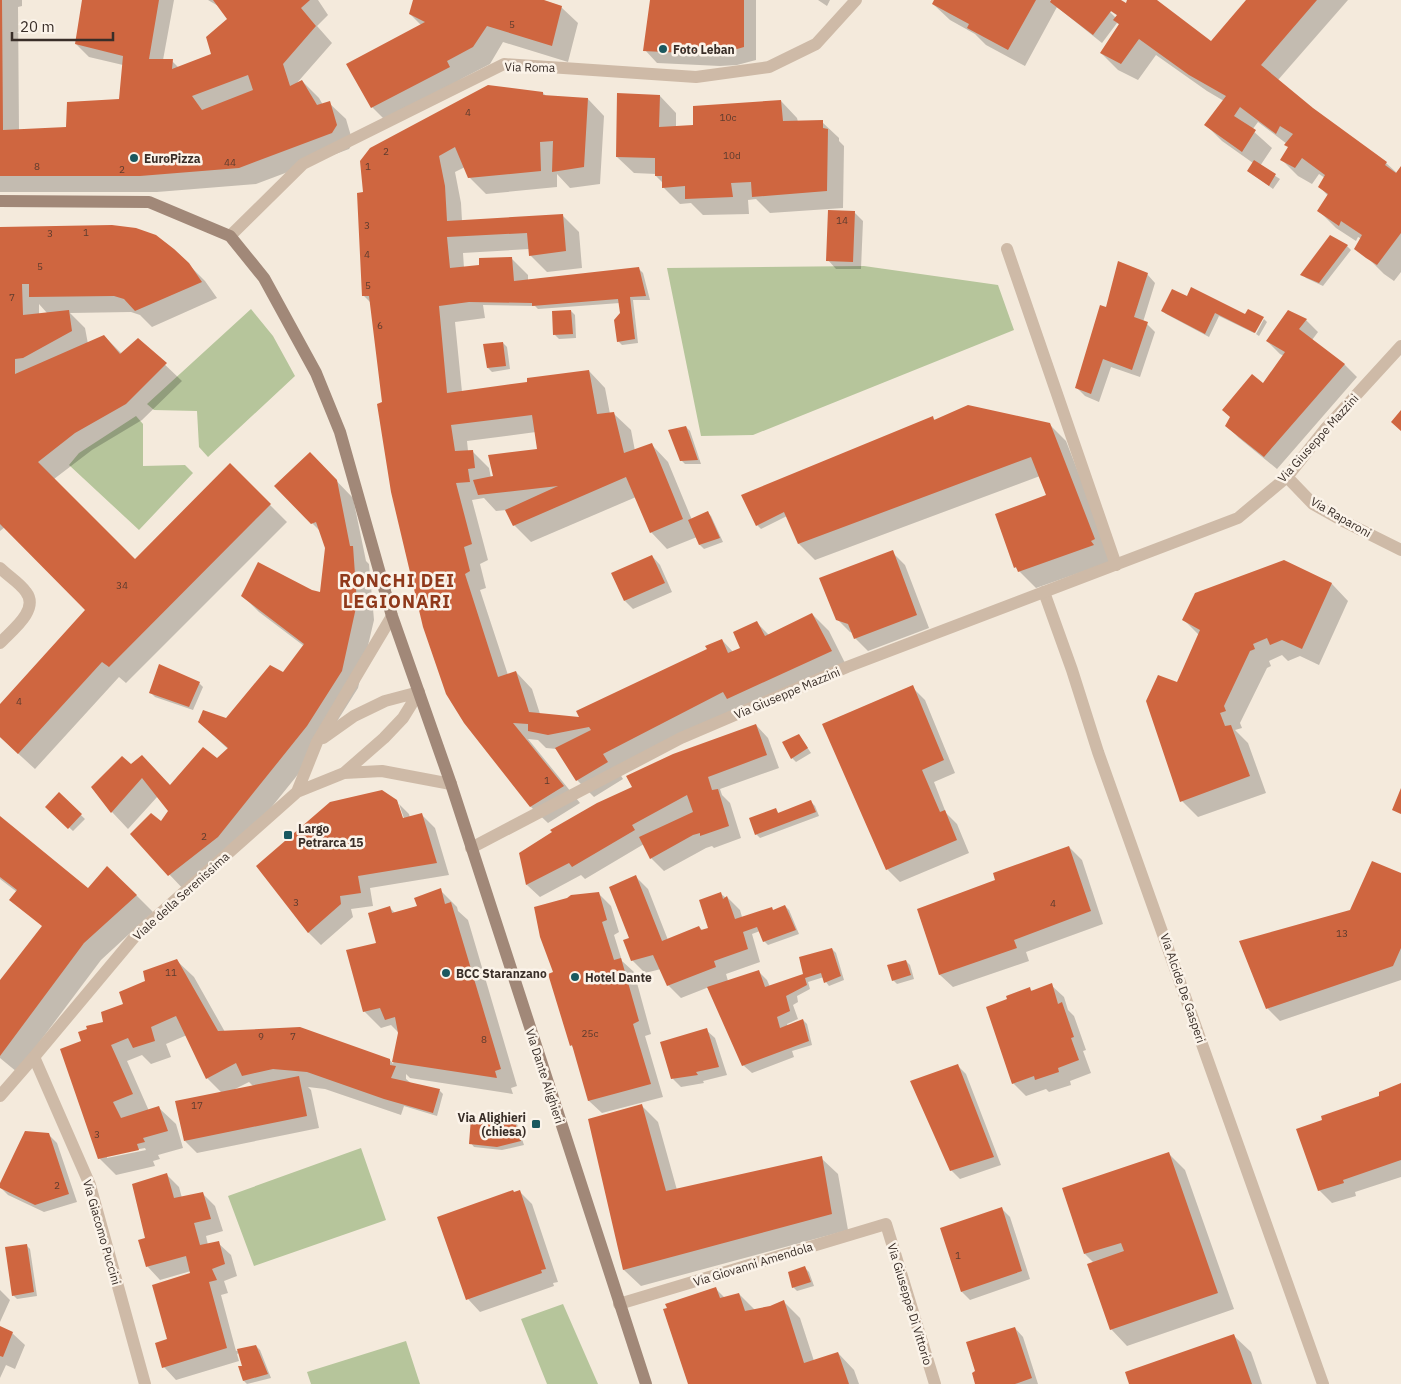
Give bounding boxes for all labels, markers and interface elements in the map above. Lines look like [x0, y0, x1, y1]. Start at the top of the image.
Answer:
scale bar [12, 10, 114, 42]
text: 20 m [20, 17, 55, 36]
house number: 5 [509, 18, 515, 31]
place label: Foto Leban [673, 42, 735, 57]
marker: Foto Leban [657, 43, 669, 55]
street label: Via Roma [505, 59, 556, 75]
house number: 4 [465, 106, 471, 119]
house number: 10c [719, 111, 737, 124]
house number: 2 [383, 145, 389, 158]
house number: 10d [723, 149, 741, 162]
place label: EuroPizza [144, 151, 201, 166]
marker: EuroPizza [128, 152, 140, 164]
house number: 44 [224, 156, 236, 169]
house number: 8 [34, 160, 40, 173]
house number: 1 [365, 160, 371, 173]
house number: 2 [119, 163, 125, 176]
house number: 14 [836, 214, 848, 227]
house number: 3 [364, 219, 370, 232]
house number: 1 [83, 226, 89, 239]
house number: 3 [47, 227, 53, 240]
house number: 4 [364, 248, 370, 261]
house number: 5 [37, 260, 43, 273]
house number: 5 [365, 279, 371, 292]
house number: 7 [9, 291, 15, 304]
house number: 6 [377, 319, 383, 332]
street label: Via Giuseppe Mazzini [1274, 391, 1362, 485]
street label: Via Raparoni [1308, 494, 1374, 540]
district label: RONCHI DEI LEGIONARI [339, 569, 455, 613]
house number: 34 [116, 579, 128, 592]
street label: Via Giuseppe Mazzini [732, 664, 842, 722]
house number: 4 [16, 695, 22, 708]
house number: 1 [544, 774, 550, 787]
place label: Largo Petrarca 15 [298, 821, 364, 850]
marker: Largo Petrarca 15 [282, 829, 294, 841]
house number: 2 [201, 830, 207, 843]
street label: Viale della Serenissima [130, 848, 233, 943]
house number: 3 [293, 896, 299, 909]
house number: 4 [1050, 897, 1056, 910]
house number: 13 [1336, 927, 1348, 940]
street label: Via Alcide De Gasperi [1157, 931, 1209, 1045]
house number: 11 [165, 966, 177, 979]
place label: BCC Staranzano [456, 966, 547, 981]
marker: BCC Staranzano [440, 967, 452, 979]
place label: Hotel Dante [585, 970, 652, 985]
marker: Hotel Dante [569, 971, 581, 983]
street label: Via Dante Alighieri [523, 1027, 567, 1125]
house number: 25c [581, 1027, 599, 1040]
house number: 9 [258, 1030, 264, 1043]
house number: 7 [290, 1030, 296, 1043]
house number: 8 [481, 1033, 487, 1046]
house number: 17 [191, 1099, 203, 1112]
place label: Via Alighieri (chiesa) [458, 1110, 526, 1139]
marker: Via Alighieri (chiesa) [530, 1118, 542, 1130]
house number: 3 [94, 1128, 100, 1141]
street label: Via Giacomo Puccini [80, 1178, 124, 1286]
house number: 2 [54, 1179, 60, 1192]
street label: Via Giovanni Amendola [691, 1239, 815, 1289]
street label: Via Giuseppe Di Vittorio [884, 1241, 936, 1367]
house number: 1 [955, 1249, 961, 1262]

